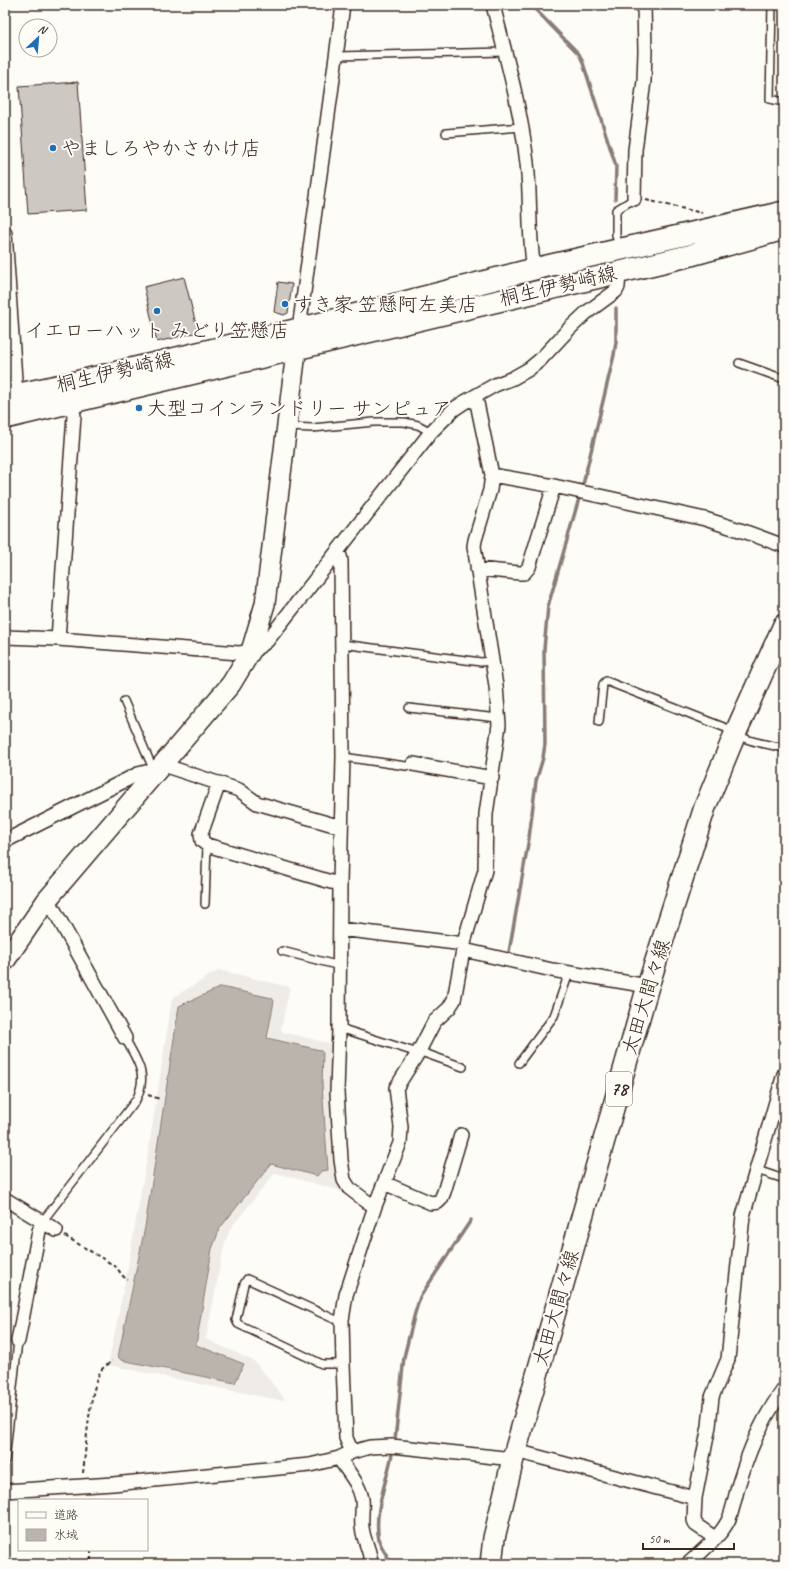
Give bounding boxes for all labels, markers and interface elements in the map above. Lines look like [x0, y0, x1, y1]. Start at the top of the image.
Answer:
north arrow [18, 18, 58, 58]
text: N [36, 21, 50, 38]
place label: やましろやかさかけ店 [61, 136, 261, 161]
marker: やましろやかさかけ店 [48, 143, 58, 153]
street label: 桐生伊勢崎線 [497, 260, 619, 312]
place label: すき家 笠懸阿左美店 [293, 292, 478, 317]
marker: すき家 笠懸阿左美店 [280, 299, 290, 309]
marker: イエローハット みどり笠懸店 [152, 306, 162, 316]
place label: イエローハット みどり笠懸店 [25, 318, 289, 343]
street label: 桐生伊勢崎線 [54, 346, 176, 398]
place label: 大型コインランドリー サンピュア [147, 396, 452, 421]
marker: 大型コインランドリー サンピュア [134, 403, 144, 413]
street label: 太田大間々線 [617, 936, 675, 1058]
road number: 78 [606, 1072, 632, 1106]
street label: 太田大間々線 [527, 1247, 585, 1369]
legend [18, 1499, 148, 1551]
text: 道路 [54, 1507, 78, 1523]
scale bar [643, 1525, 734, 1551]
text: 水域 [54, 1527, 78, 1543]
text: 50 m [649, 1531, 671, 1547]

